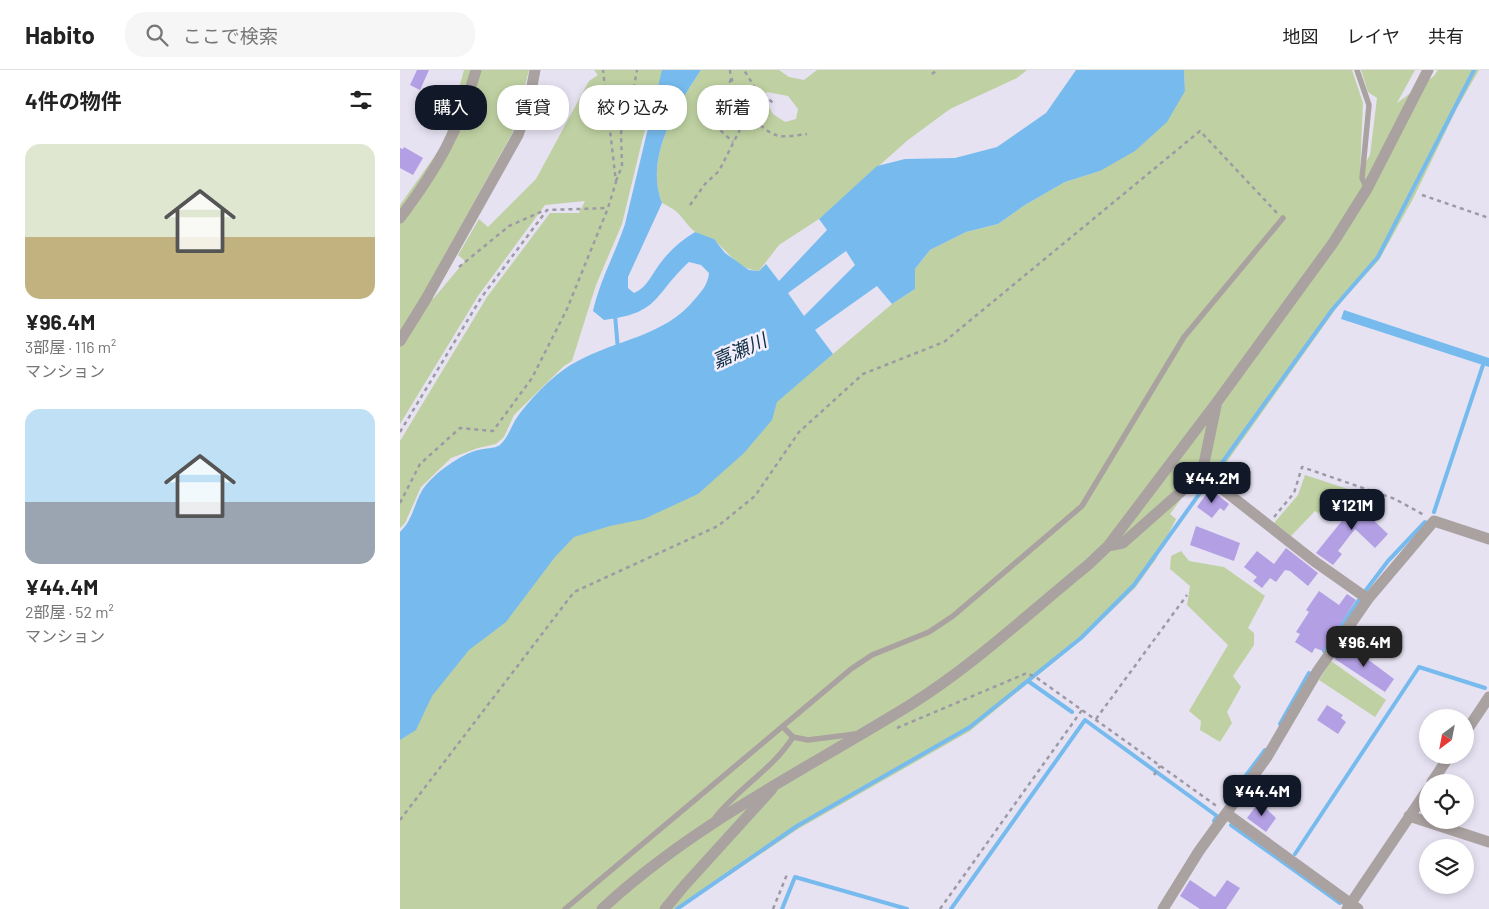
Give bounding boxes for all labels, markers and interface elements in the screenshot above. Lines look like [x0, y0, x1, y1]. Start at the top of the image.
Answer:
search box [125, 12, 475, 57]
text: Habito [25, 20, 95, 49]
icon: search [143, 21, 171, 49]
text: ここで検索 [183, 24, 278, 47]
text: 地図 [1283, 25, 1319, 47]
text: レイヤ [1347, 25, 1400, 47]
text: 共有 [1428, 25, 1464, 47]
chip: 購入 [415, 85, 487, 130]
chip: 賃貸 [497, 85, 569, 130]
chip: 絞り込み [579, 85, 687, 130]
chip: 新着 [697, 85, 769, 130]
icon: filters [347, 86, 375, 114]
text: 4件の物件 [25, 88, 122, 113]
icon: home [155, 176, 245, 266]
text: ¥96.4M [25, 309, 95, 334]
water label: 嘉瀬川 [708, 327, 772, 372]
text: 3部屋 · 116 m² [25, 337, 116, 356]
text: マンション [25, 361, 105, 380]
icon: home [155, 441, 245, 531]
pin: ¥44.2M [1171, 462, 1253, 504]
text: ¥44.2M [1184, 468, 1240, 487]
pin: ¥121M [1317, 488, 1387, 531]
text: ¥121M [1331, 495, 1373, 514]
text: ¥44.4M [25, 574, 98, 599]
text: 2部屋 · 52 m² [25, 602, 114, 621]
text: マンション [25, 626, 105, 645]
pin: ¥96.4M [1323, 626, 1405, 668]
text: ¥96.4M [1337, 632, 1391, 651]
north arrow [1419, 709, 1474, 764]
map controls [1419, 709, 1474, 894]
pin: ¥44.4M [1221, 774, 1303, 817]
button: locate [1419, 774, 1474, 829]
text: ¥44.4M [1234, 781, 1290, 800]
button: layers [1419, 839, 1474, 894]

